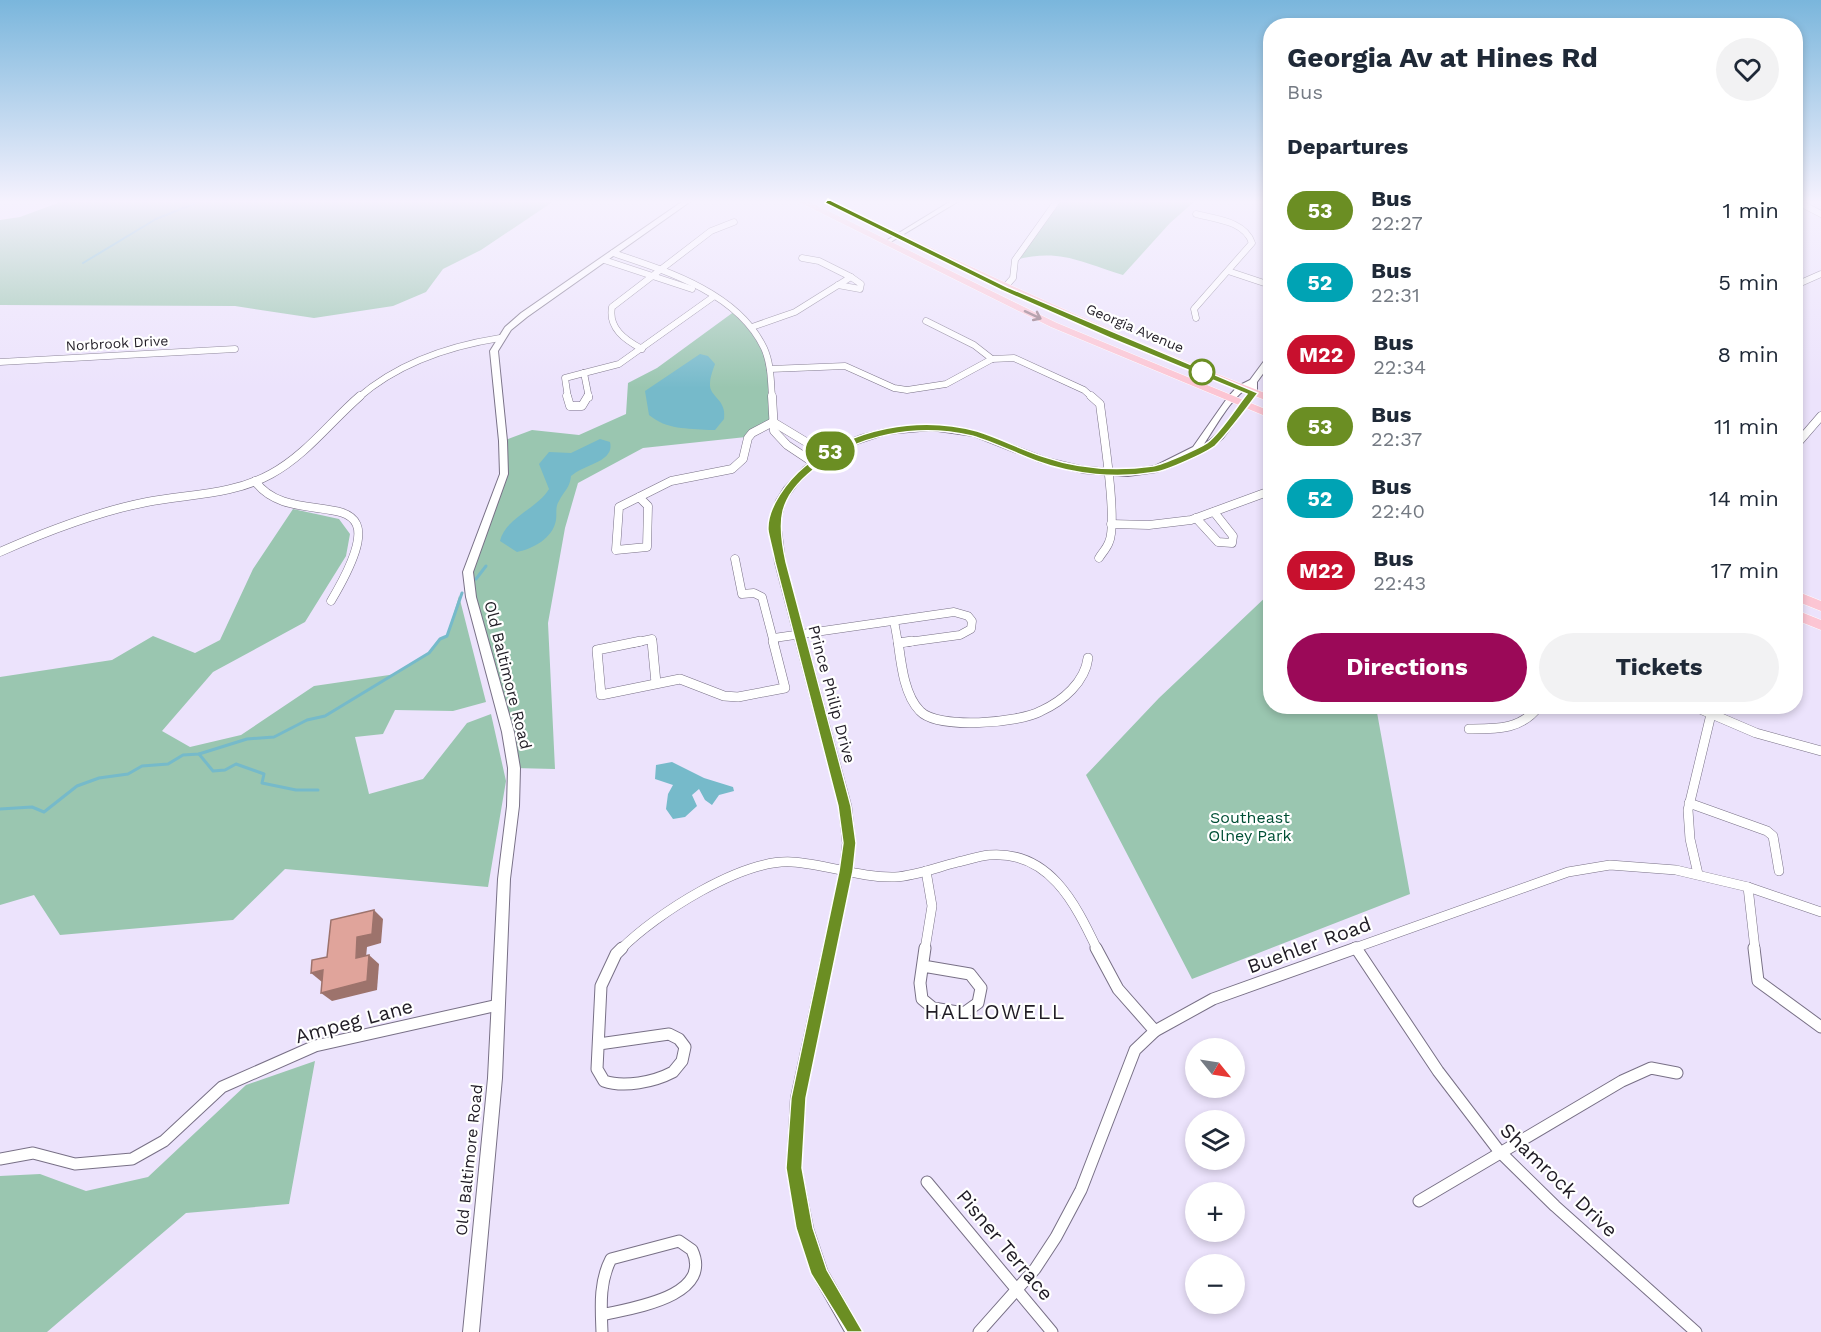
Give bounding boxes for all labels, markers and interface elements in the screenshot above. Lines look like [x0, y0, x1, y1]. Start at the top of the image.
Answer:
button: heart [1716, 38, 1779, 101]
text: Georgia Av at Hines Rd [1287, 41, 1598, 74]
text: Bus [1287, 80, 1323, 104]
text: Departures [1287, 134, 1408, 159]
text: Bus [1371, 186, 1411, 211]
text: 53 [1308, 198, 1332, 223]
text: 1 min [1722, 198, 1779, 223]
text: 22:27 [1371, 211, 1423, 235]
text: Bus [1371, 258, 1411, 283]
text: 52 [1308, 270, 1332, 295]
text: 5 min [1718, 270, 1779, 295]
text: 22:31 [1371, 283, 1420, 307]
street label: Georgia Avenue [1084, 300, 1186, 356]
one-way arrow [1024, 309, 1042, 321]
text: Bus [1373, 330, 1414, 355]
street label: Norbrook Drive [65, 332, 169, 354]
text: M22 [1299, 342, 1343, 367]
text: 8 min [1718, 342, 1779, 367]
text: 22:34 [1373, 355, 1426, 379]
unlabelled marker [1189, 359, 1215, 385]
text: Bus [1371, 402, 1411, 427]
text: 53 [1308, 414, 1332, 439]
text: 11 min [1714, 414, 1779, 439]
text: 22:37 [1371, 427, 1422, 451]
line badge: 53 [803, 432, 857, 470]
text: 53 [818, 439, 842, 464]
text: Bus [1371, 474, 1411, 499]
text: 52 [1308, 486, 1332, 511]
text: 14 min [1709, 486, 1779, 511]
text: 22:40 [1371, 499, 1425, 523]
text: Bus [1373, 546, 1414, 571]
text: M22 [1299, 558, 1343, 583]
text: 17 min [1711, 558, 1779, 583]
text: 22:43 [1373, 571, 1426, 595]
street label: Old Baltimore Road [480, 599, 536, 751]
street label: Prince Philip Drive [804, 623, 860, 765]
button: Directions [1287, 633, 1527, 702]
button: Tickets [1539, 633, 1779, 702]
park label: Southeast Olney Park [1208, 808, 1292, 845]
street label: Buehler Road [1244, 911, 1374, 979]
street label: Ampeg Lane [292, 994, 416, 1048]
district label: HALLOWELL [924, 999, 1066, 1024]
north arrow [1185, 1038, 1245, 1098]
map controls [1185, 1038, 1245, 1314]
street label: Old Baltimore Road [452, 1083, 486, 1237]
button: layers [1185, 1110, 1245, 1170]
street label: Shamrock Drive [1495, 1118, 1623, 1242]
button: + [1185, 1182, 1245, 1242]
street label: Pisner Terrace [952, 1185, 1058, 1305]
button: − [1185, 1254, 1245, 1314]

